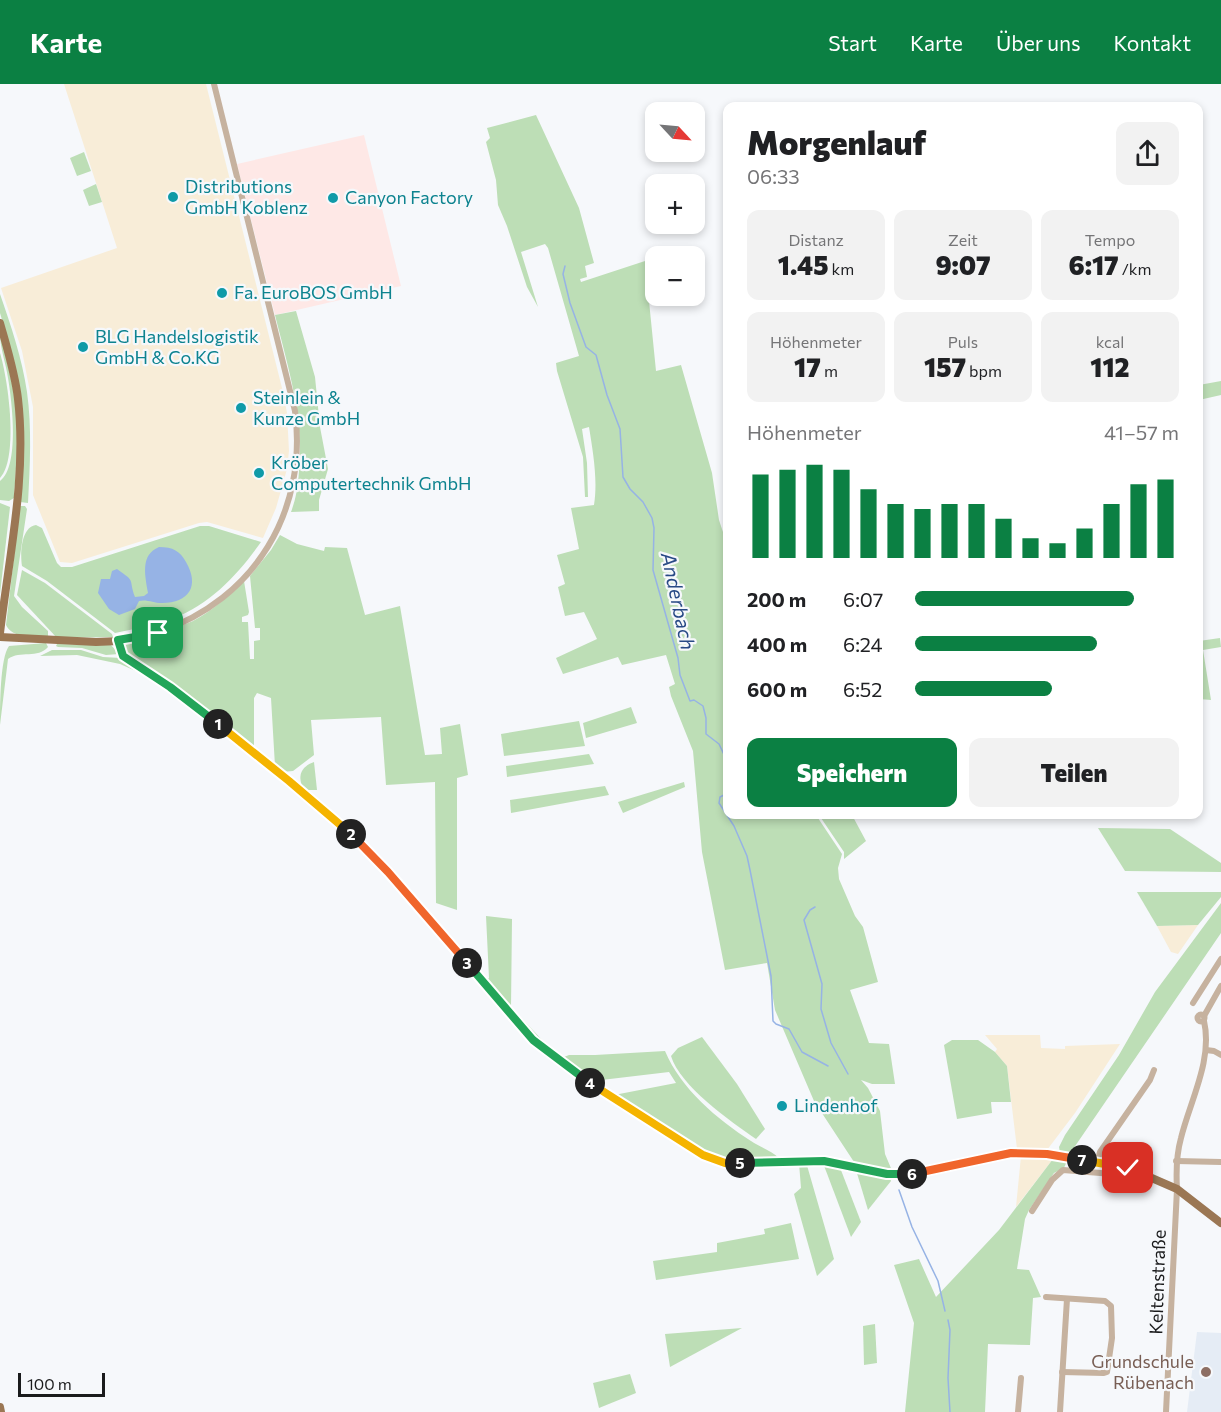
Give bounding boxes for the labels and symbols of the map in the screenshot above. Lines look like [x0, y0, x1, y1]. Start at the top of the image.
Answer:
north arrow [645, 102, 705, 162]
place label: Distributions GmbH Koblenz [185, 175, 308, 218]
place label: Canyon Factory [345, 186, 473, 208]
marker: Distributions GmbH Koblenz [166, 190, 180, 204]
marker: Canyon Factory [326, 191, 340, 205]
place label: Fa. EuroBOS GmbH [234, 281, 393, 303]
marker: Fa. EuroBOS GmbH [215, 286, 229, 300]
place label: BLG Handelslogistik GmbH & Co.KG [95, 325, 259, 368]
marker: BLG Handelslogistik GmbH & Co.KG [76, 340, 90, 354]
place label: Steinlein & Kunze GmbH [253, 386, 360, 429]
marker: Steinlein & Kunze GmbH [234, 401, 248, 415]
place label: Kröber Computertechnik GmbH [271, 451, 472, 494]
marker: Kröber Computertechnik GmbH [252, 466, 266, 480]
water label: Anderbach [657, 549, 701, 652]
pin [132, 607, 183, 658]
pin: 1 [203, 709, 233, 739]
pin: 2 [336, 819, 366, 849]
pin: 3 [452, 948, 482, 978]
pin: 4 [575, 1068, 605, 1098]
place label: Lindenhof [794, 1094, 878, 1116]
marker: Lindenhof [775, 1099, 789, 1113]
pin [1102, 1142, 1153, 1193]
pin: 7 [1067, 1145, 1097, 1175]
pin: 5 [725, 1148, 755, 1178]
pin: 6 [897, 1159, 927, 1189]
street label: Keltenstraße [1144, 1229, 1170, 1335]
place label: Grundschule Rübenach [1091, 1350, 1194, 1393]
marker: Grundschule Rübenach [1199, 1365, 1213, 1379]
scale bar [18, 1370, 105, 1398]

